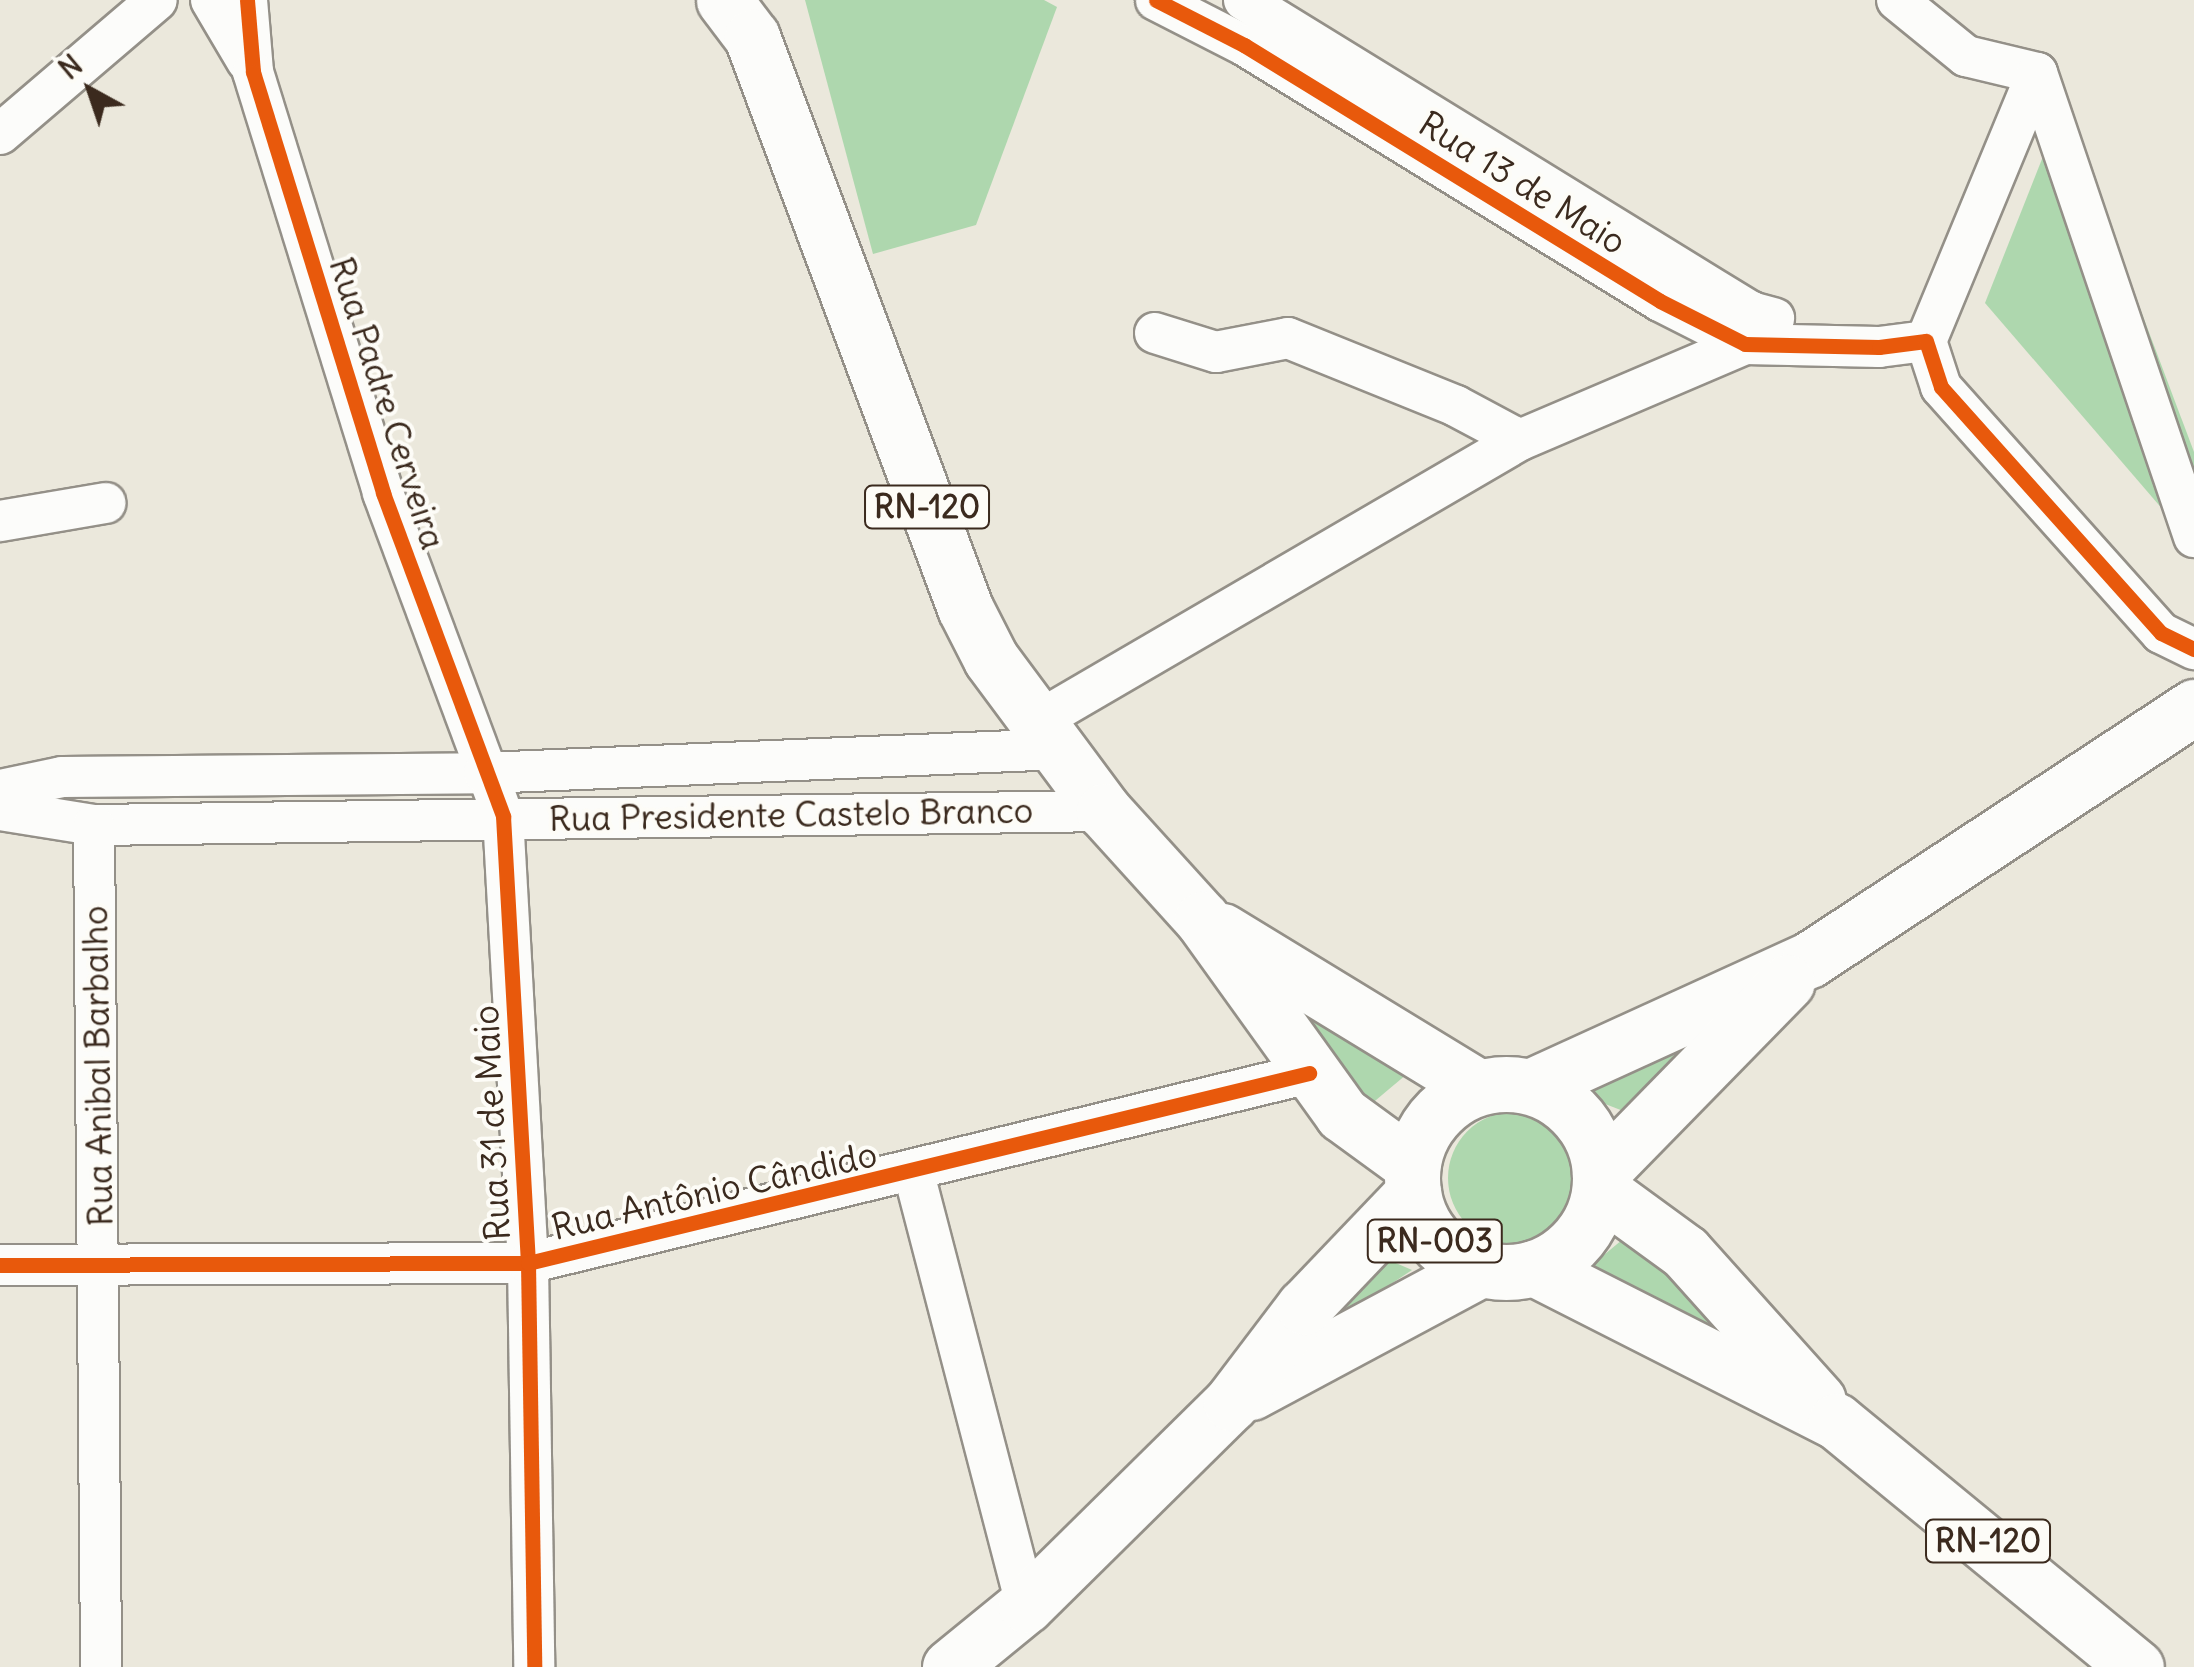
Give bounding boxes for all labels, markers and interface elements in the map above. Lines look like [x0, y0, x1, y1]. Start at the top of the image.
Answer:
north arrow [40, 40, 140, 140]
text: N [52, 47, 90, 87]
street label: Rua 13 de Maio [1412, 102, 1634, 262]
street label: Rua Padre Cerveira [321, 252, 455, 554]
road number: RN-120 [862, 480, 992, 534]
street label: Rua Presidente Castelo Branco [548, 789, 1034, 839]
street label: Rua Anibal Barbalho [73, 905, 121, 1227]
street label: Rua 31 de Maio [464, 1004, 518, 1242]
street label: Rua Antônio Cândido [547, 1132, 881, 1248]
road number: RN-003 [1365, 1214, 1505, 1268]
road number: RN-120 [1923, 1514, 2053, 1568]

